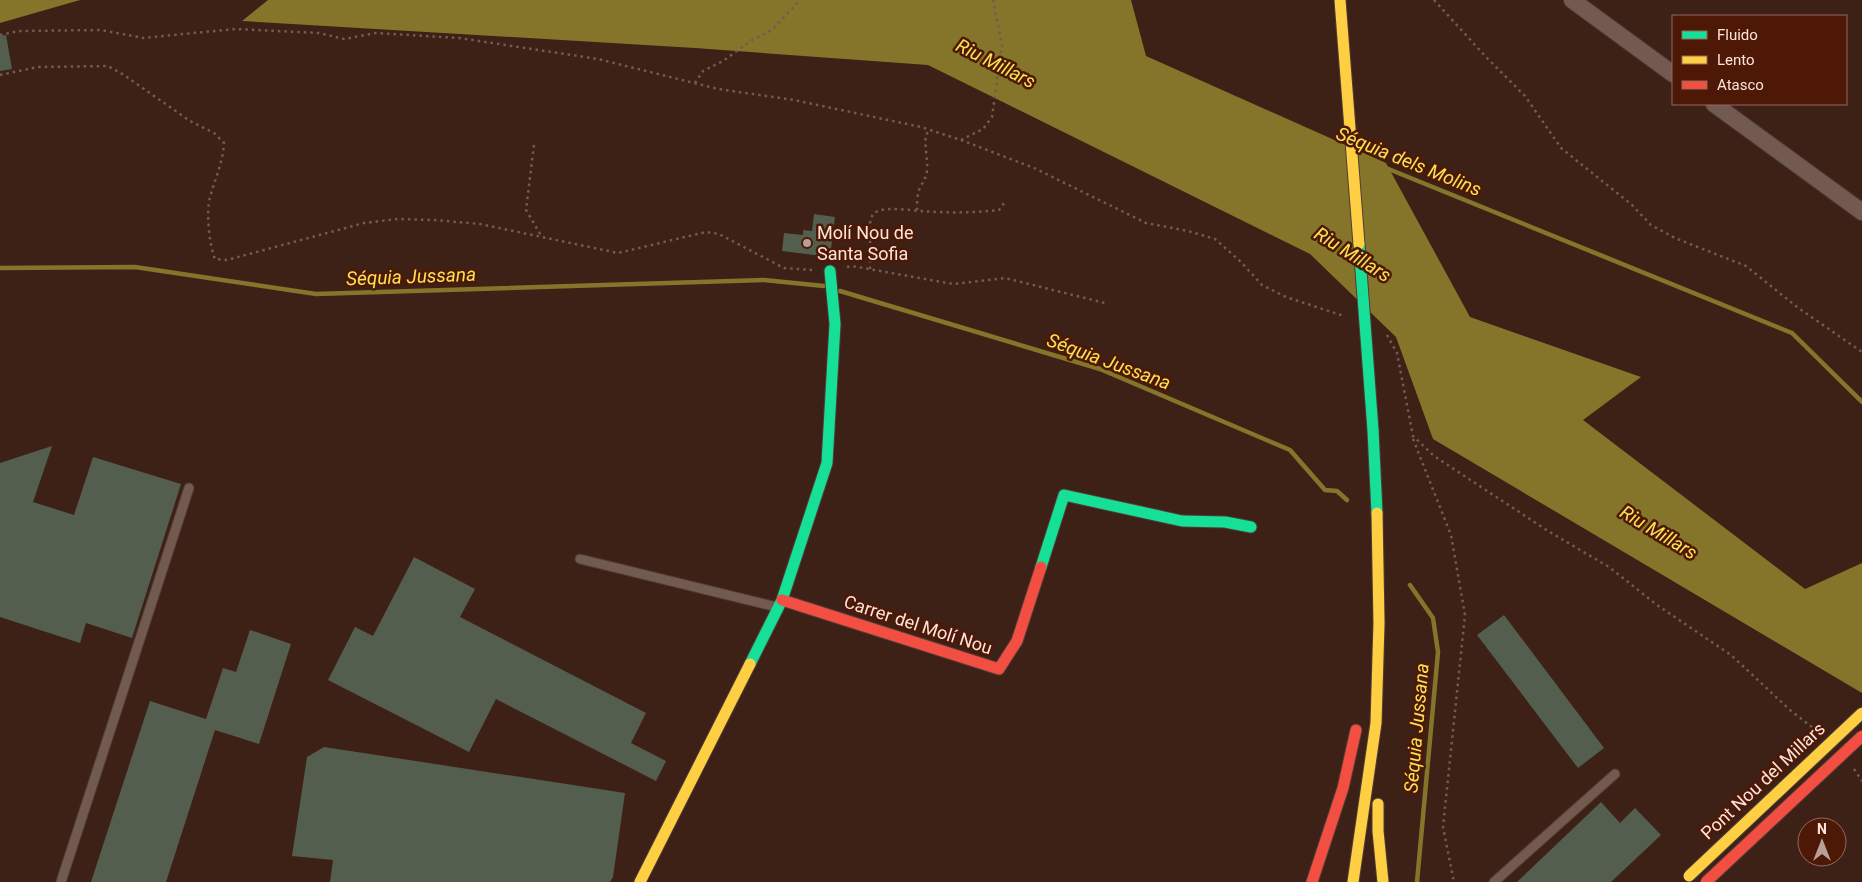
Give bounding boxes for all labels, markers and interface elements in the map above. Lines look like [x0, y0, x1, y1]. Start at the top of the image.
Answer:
legend [1672, 15, 1847, 105]
text: Fluido [1717, 26, 1758, 44]
water label: Riu Millars [952, 34, 1039, 93]
text: Lento [1717, 51, 1755, 69]
text: Atasco [1717, 76, 1764, 94]
water label: Séquia dels Molins [1333, 122, 1485, 201]
place label: Molí Nou de Santa Sofia [817, 222, 913, 264]
water label: Riu Millars [1310, 222, 1395, 287]
marker: Molí Nou de Santa Sofia [801, 237, 813, 249]
water label: Séquia Jussana [346, 263, 476, 290]
water label: Séquia Jussana [1044, 328, 1174, 395]
water label: Riu Millars [1616, 500, 1702, 564]
street label: Carrer del Molí Nou [841, 591, 995, 658]
water label: Séquia Jussana [1399, 662, 1434, 794]
street label: Pont Nou del Millars [1696, 718, 1830, 844]
north arrow [1797, 817, 1847, 867]

